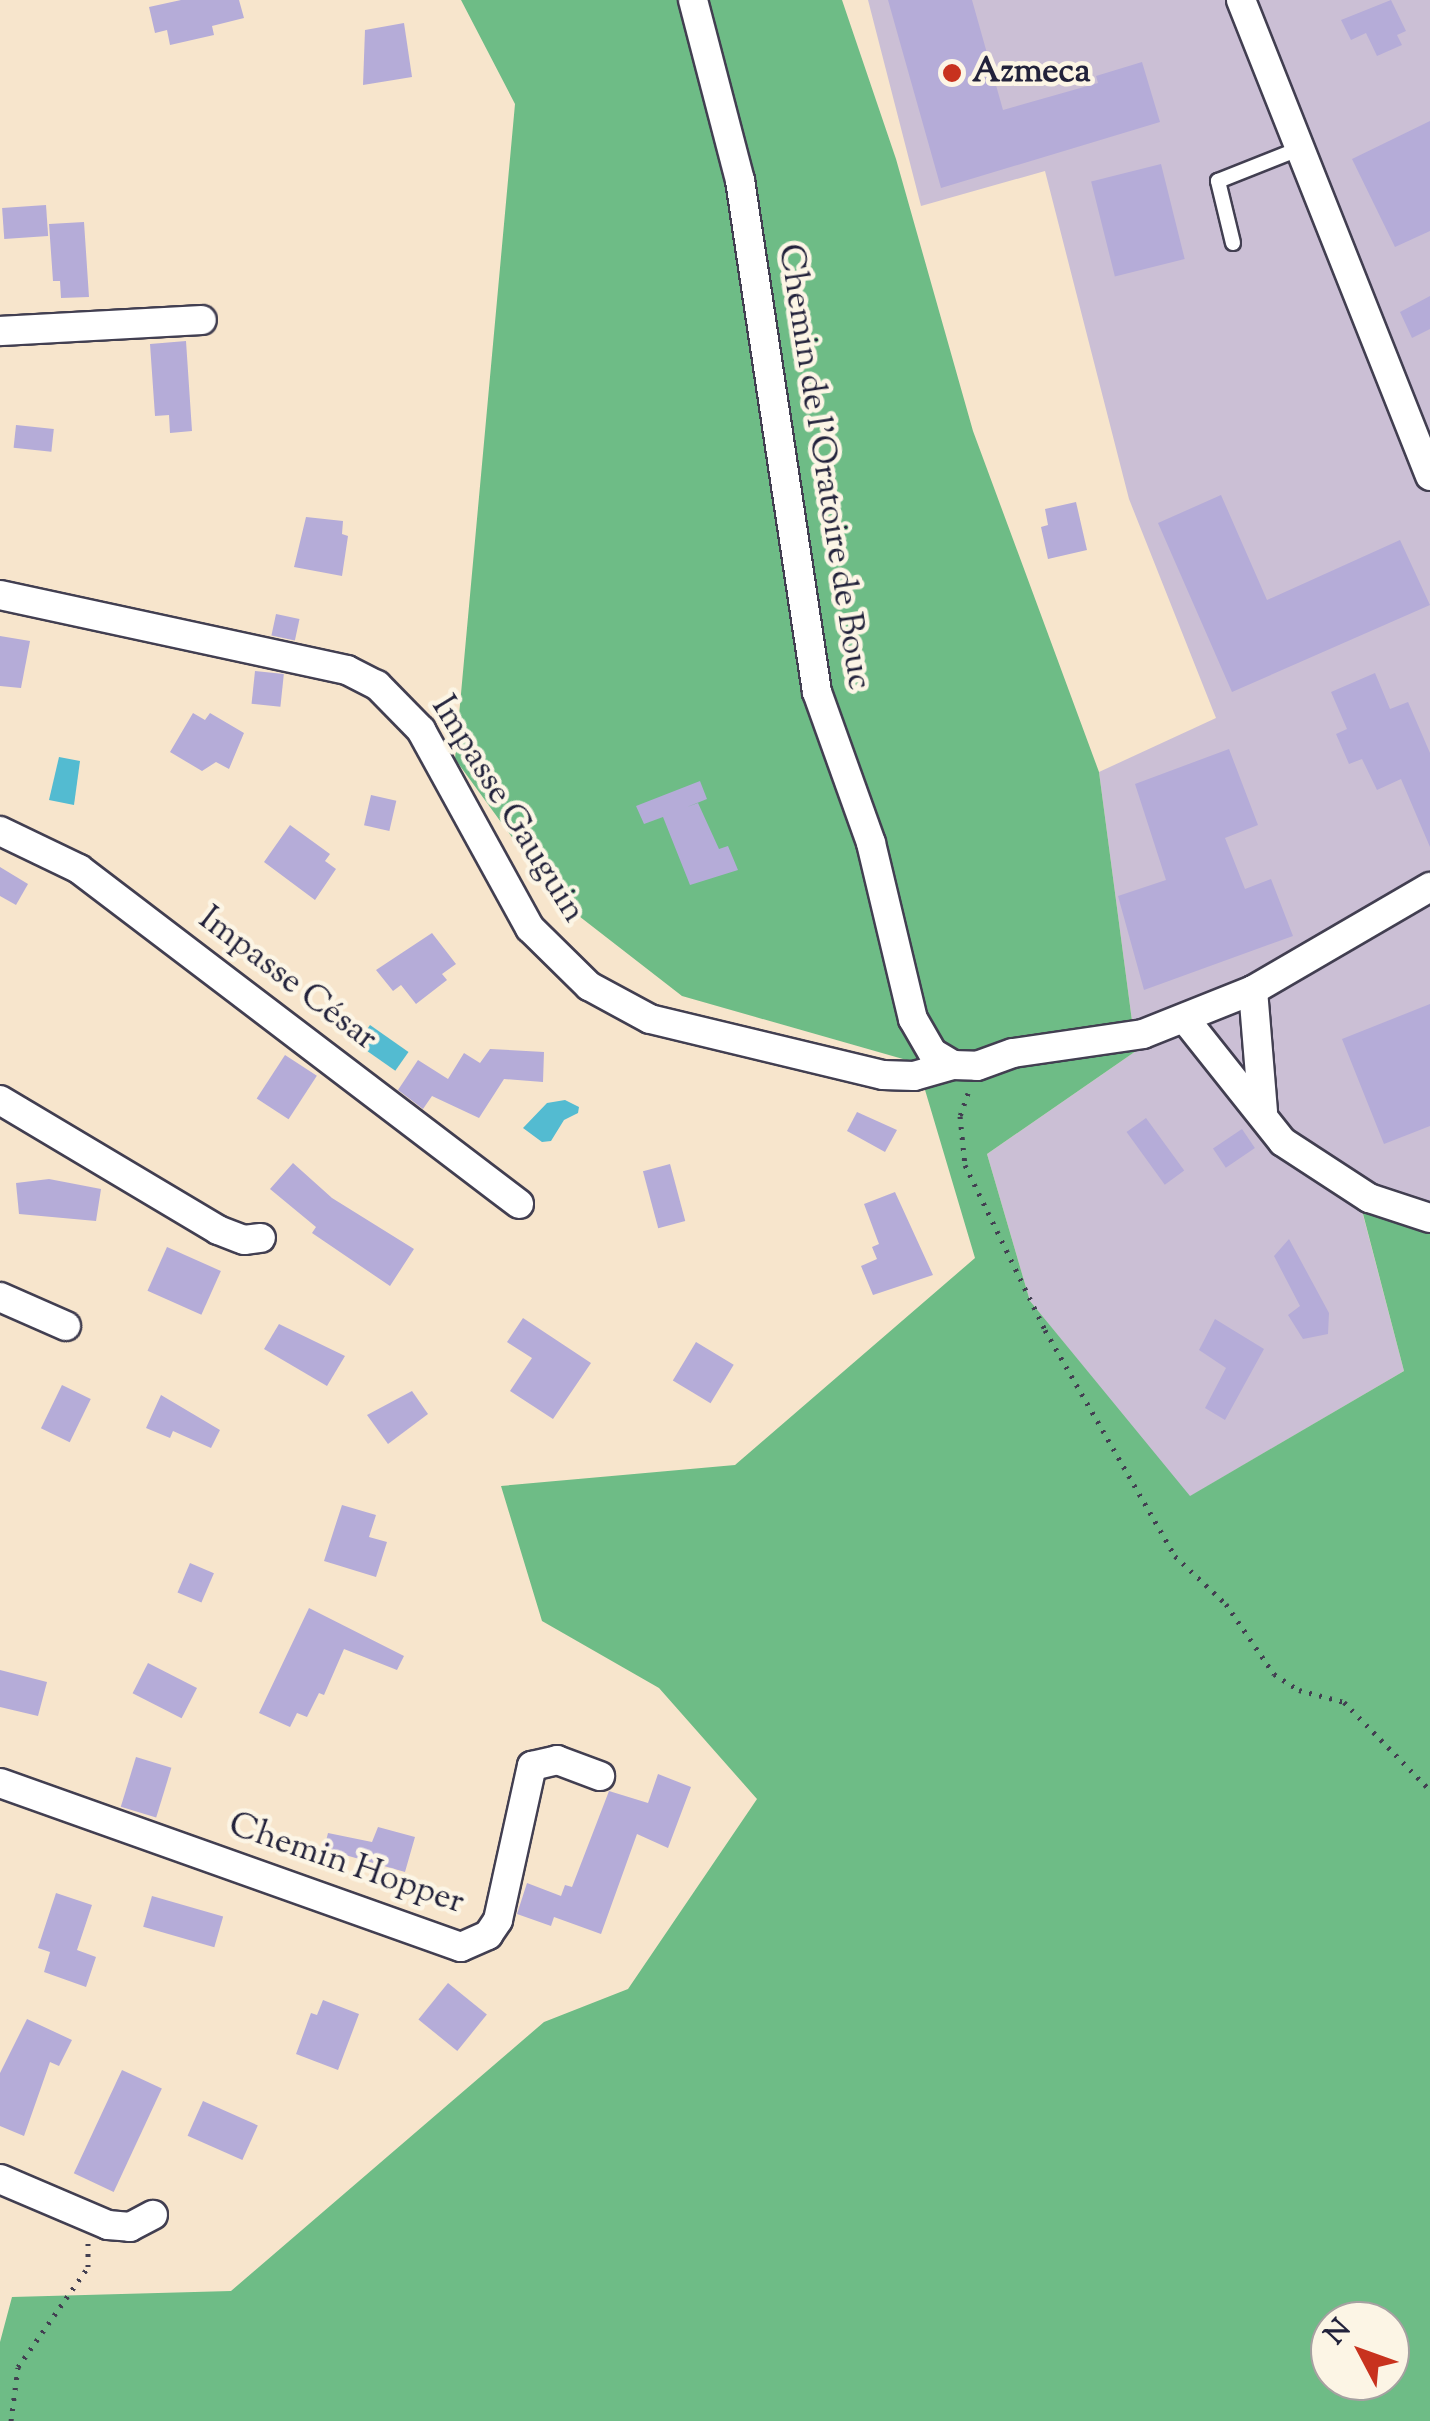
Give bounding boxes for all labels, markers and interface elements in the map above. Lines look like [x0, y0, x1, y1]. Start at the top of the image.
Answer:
place label: Azmeca [972, 52, 1091, 94]
marker: Azmeca [941, 62, 963, 84]
street label: Chemin de l'Oratoire de Bouc [767, 241, 879, 693]
street label: Impasse Gauguin [421, 689, 593, 931]
street label: Impasse César [189, 899, 385, 1061]
street label: Chemin Hopper [223, 1805, 469, 1925]
north arrow [1310, 2301, 1410, 2401]
text: N [1316, 2311, 1361, 2354]

